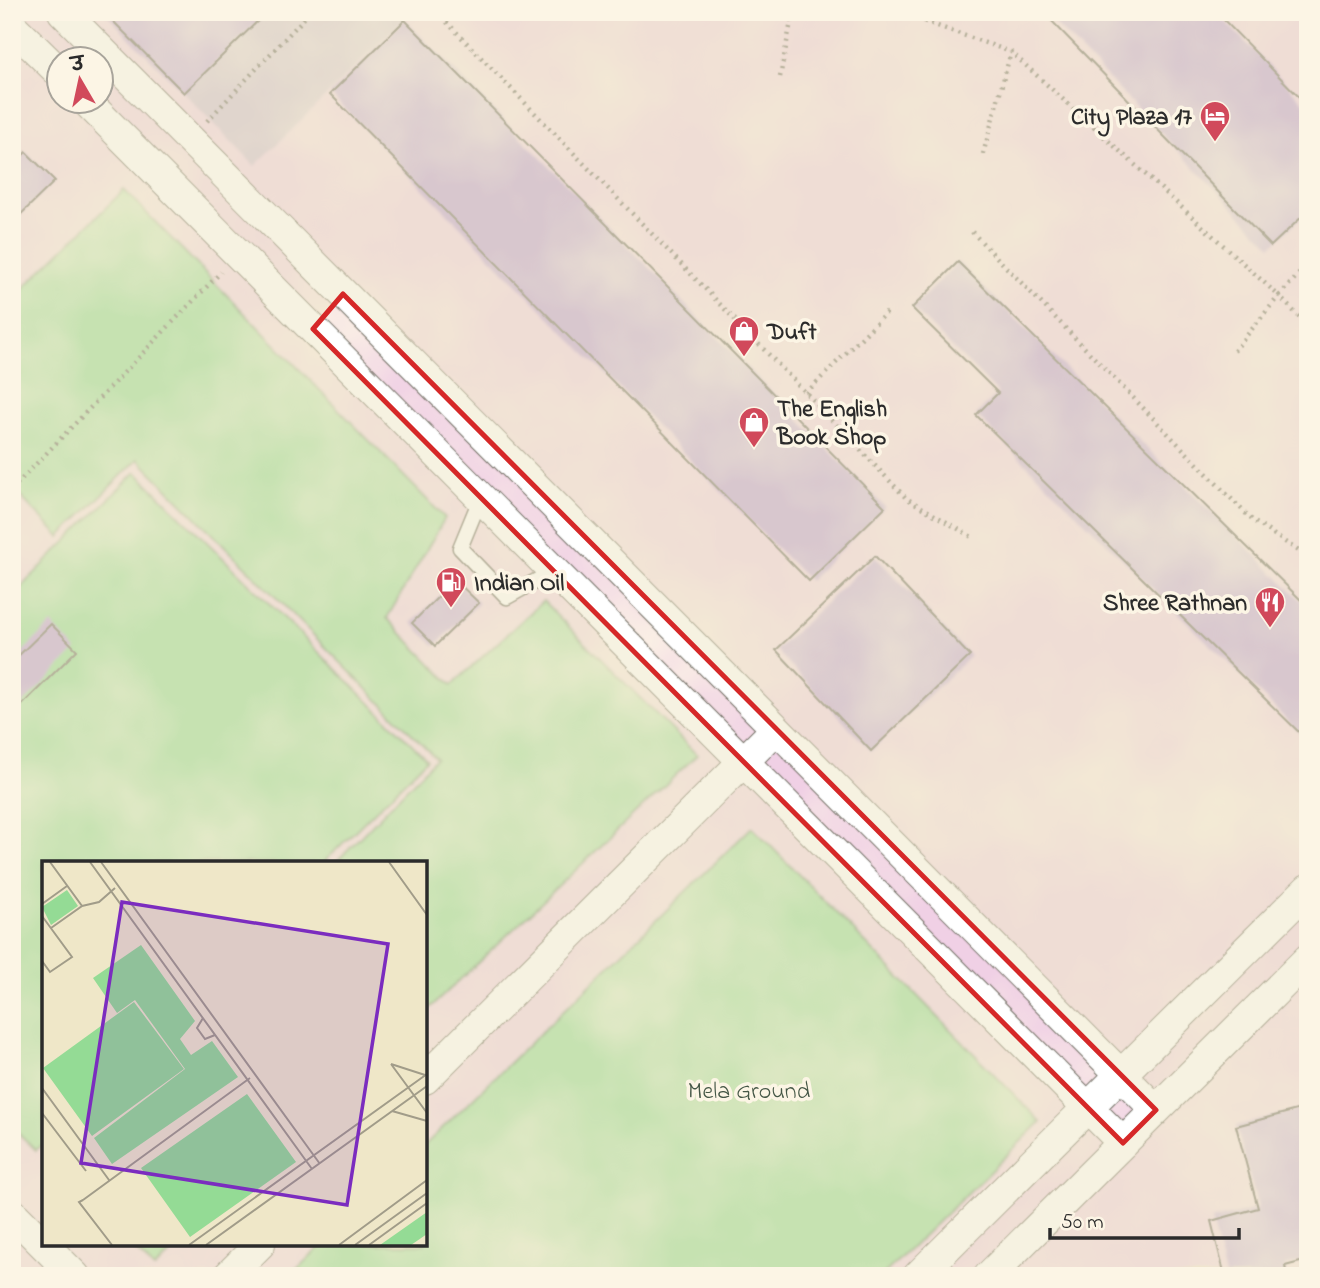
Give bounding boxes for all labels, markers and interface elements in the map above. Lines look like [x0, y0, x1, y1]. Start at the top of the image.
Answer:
north arrow [46, 46, 116, 116]
text: उ [67, 51, 88, 80]
hotel icon: City Plaza 17 [1198, 99, 1232, 143]
place label: City Plaza 17 [1071, 101, 1193, 137]
shop icon: Duft [727, 314, 761, 358]
place label: Duft [766, 316, 817, 351]
place label: The English Book Shop [776, 393, 887, 456]
shop icon: The English Book Shop [737, 405, 771, 449]
fuel station icon: Indian Oil [434, 565, 468, 609]
place label: Indian Oil [474, 567, 564, 602]
restaurant icon: Shree Rathnan [1253, 585, 1287, 629]
place label: Shree Rathnan [1103, 587, 1247, 622]
inset map [42, 861, 427, 1246]
park label: Mela Ground [688, 1075, 811, 1110]
scale bar [1050, 1197, 1240, 1241]
text: 50 m [1061, 1208, 1104, 1238]

